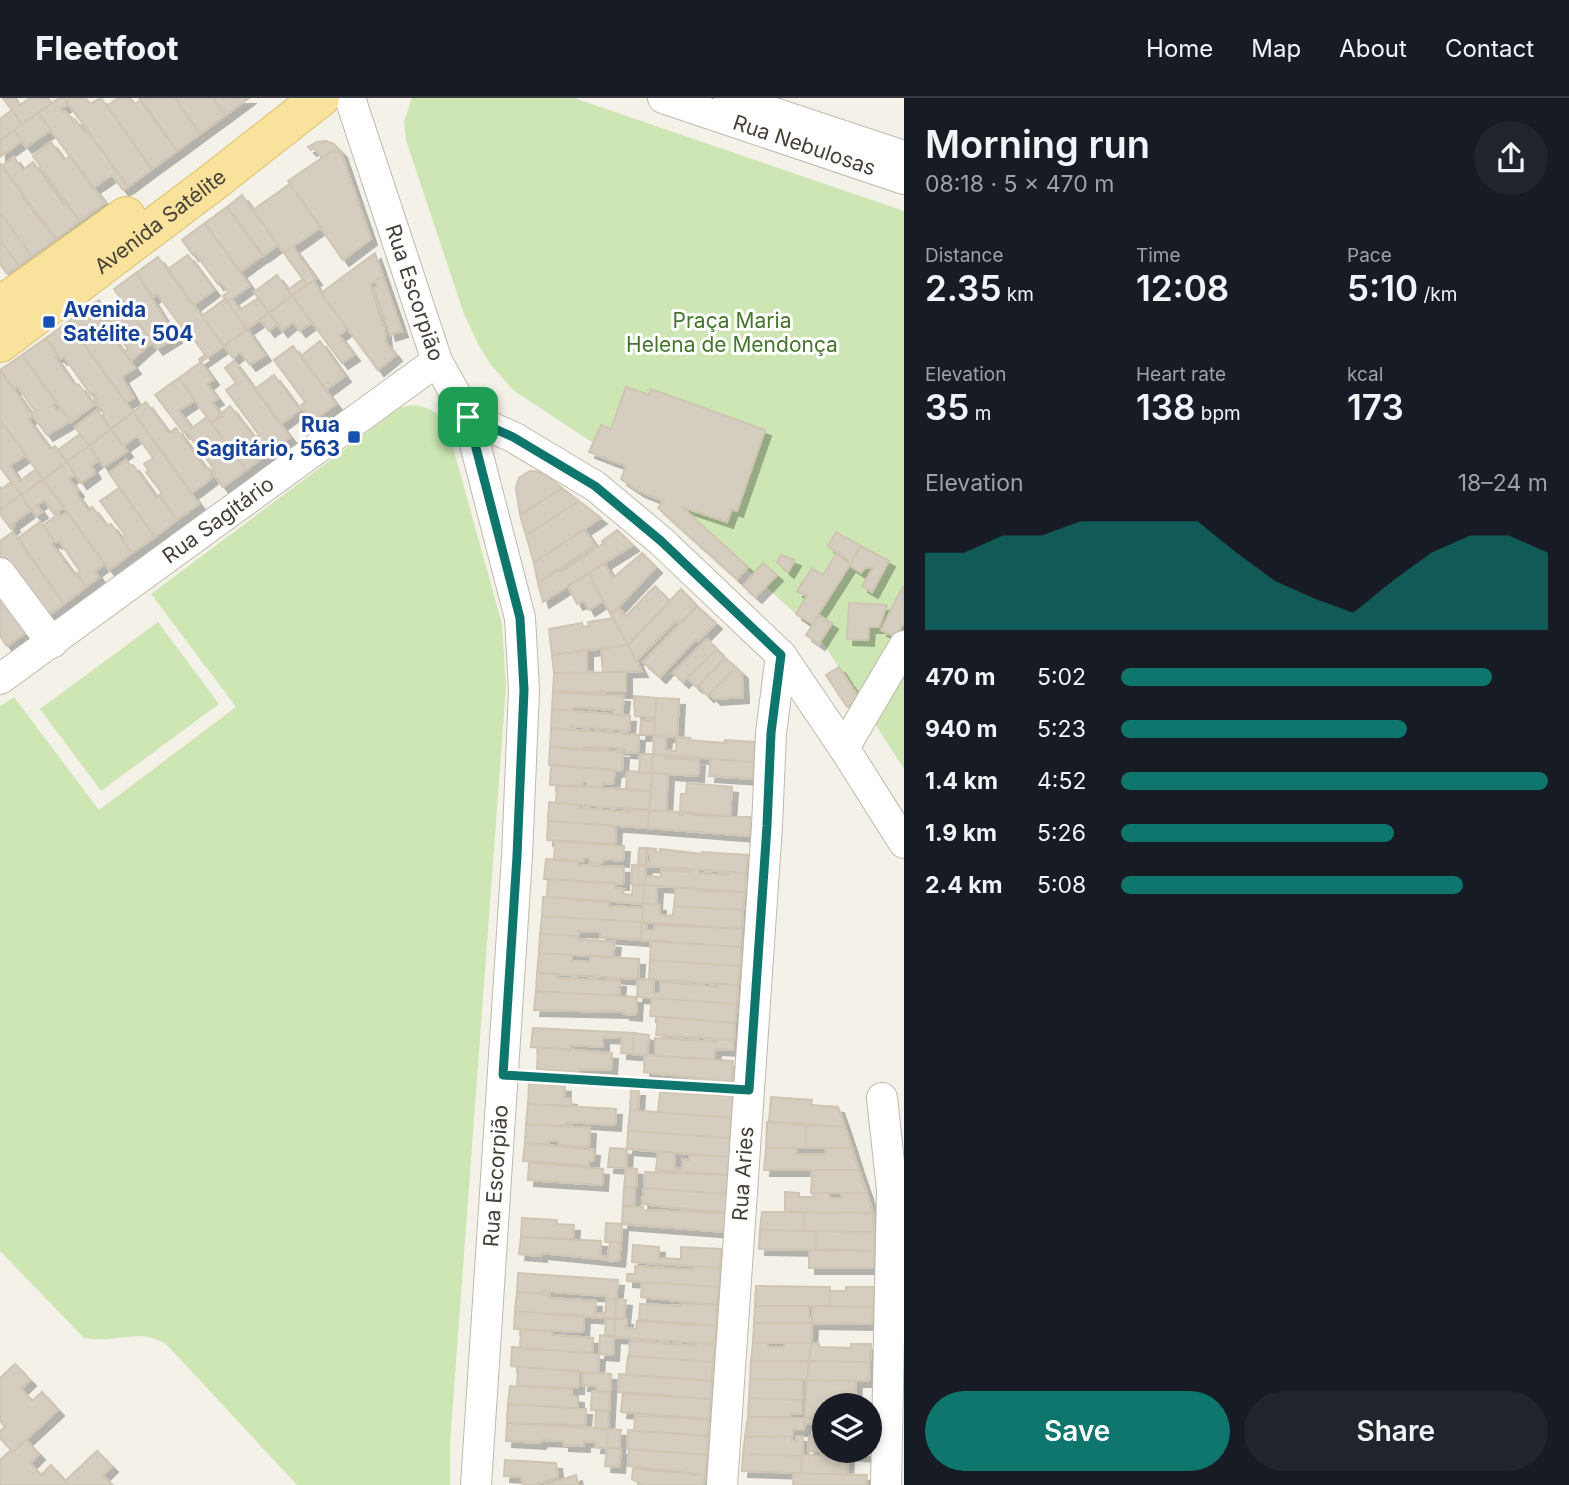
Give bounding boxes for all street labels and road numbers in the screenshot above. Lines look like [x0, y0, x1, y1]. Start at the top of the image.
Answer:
street label: Rua Nebulosas [730, 109, 879, 181]
street label: Avenida Satélite [89, 164, 231, 279]
street label: Rua Escorpião [381, 221, 449, 364]
street label: Rua Sagitário [157, 471, 279, 569]
street label: Rua Escorpião [478, 1104, 513, 1248]
street label: Rua Aries [727, 1126, 758, 1222]

